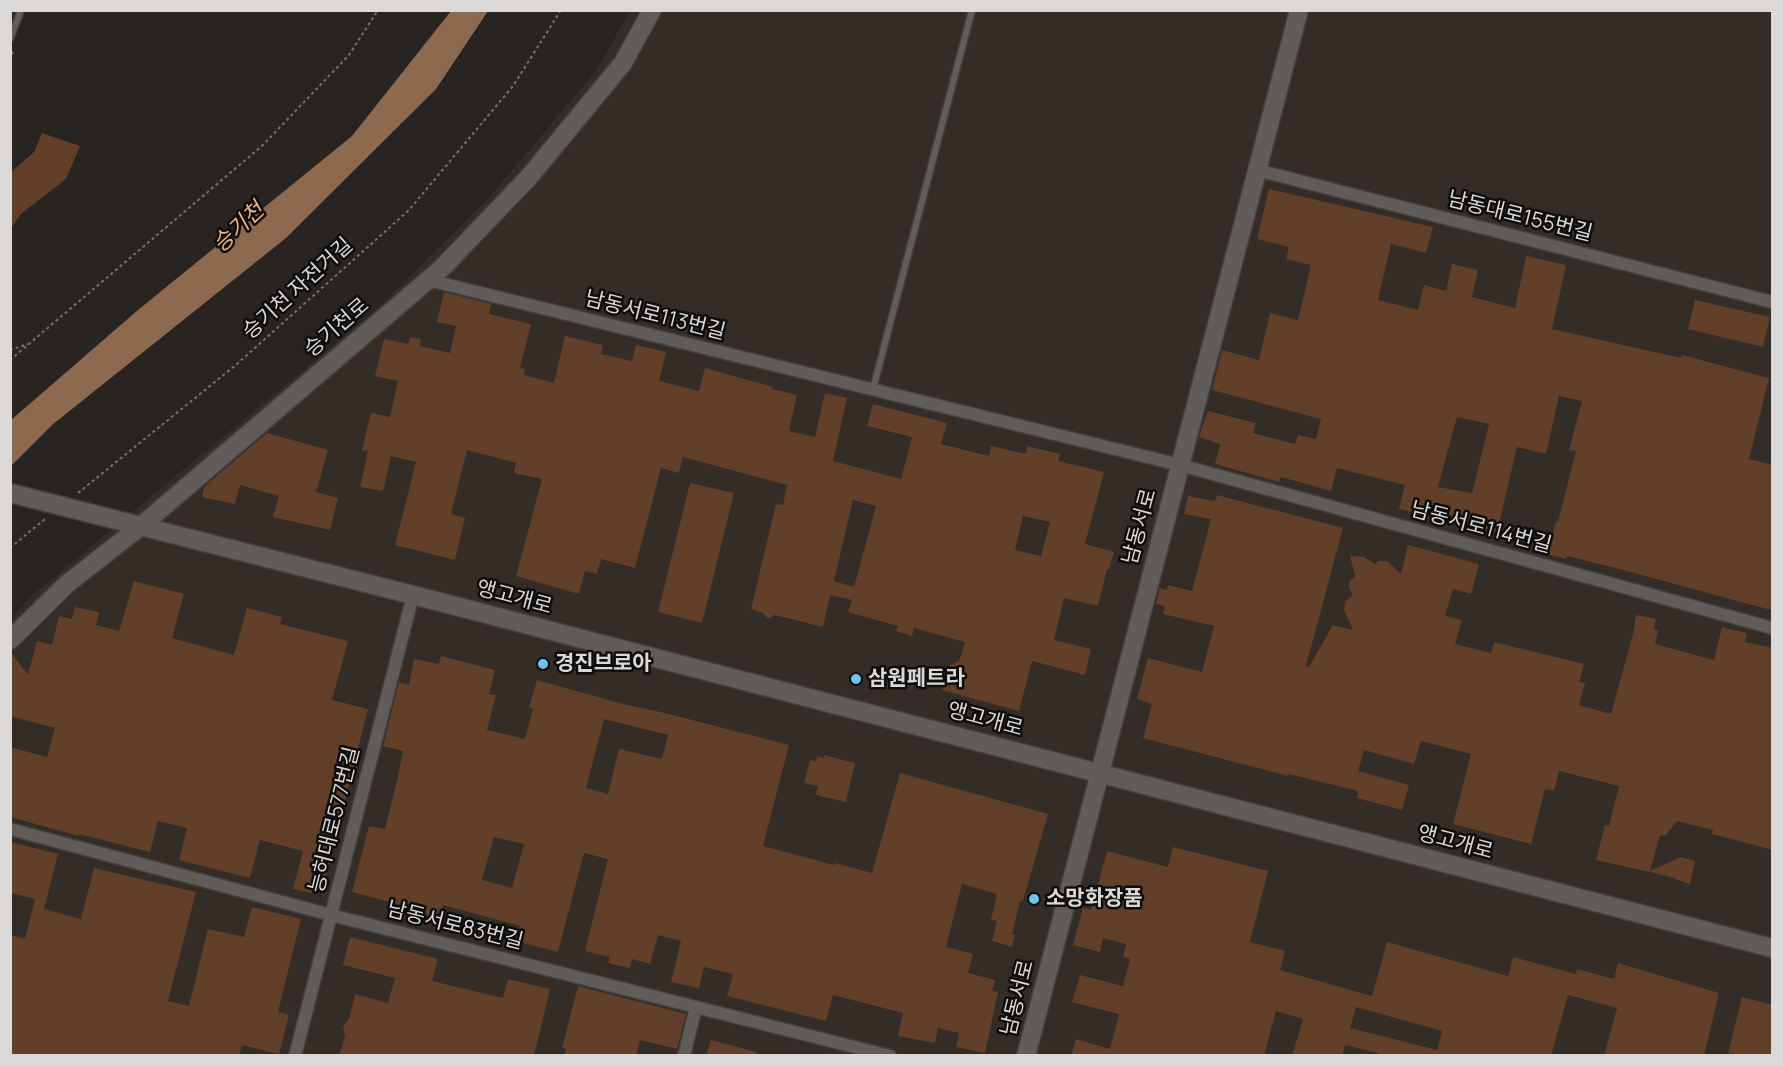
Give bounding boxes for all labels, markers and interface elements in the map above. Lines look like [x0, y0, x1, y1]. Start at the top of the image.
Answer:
street label: 남동대로155번길 [1445, 187, 1595, 247]
water label: 승기천 [208, 198, 270, 258]
street label: 승기천 자전거길 [238, 233, 358, 345]
street label: 남동서로113번길 [582, 286, 728, 346]
street label: 승기천로 [300, 293, 374, 363]
street label: 남동서로 [1118, 486, 1162, 568]
street label: 남동서로114번길 [1408, 497, 1554, 559]
street label: 앵고개로 [473, 576, 555, 620]
place label: 경진브로아 [555, 651, 652, 677]
marker: 경진브로아 [536, 657, 550, 671]
place label: 삼원페트라 [868, 666, 965, 692]
marker: 삼원페트라 [849, 672, 863, 686]
street label: 앵고개로 [944, 698, 1026, 742]
street label: 능허대로577번길 [305, 744, 365, 896]
street label: 앵고개로 [1414, 821, 1496, 865]
place label: 소망화장품 [1046, 886, 1143, 912]
marker: 소망화장품 [1027, 892, 1041, 906]
street label: 남동서로83번길 [384, 897, 526, 955]
street label: 남동서로 [996, 957, 1040, 1039]

